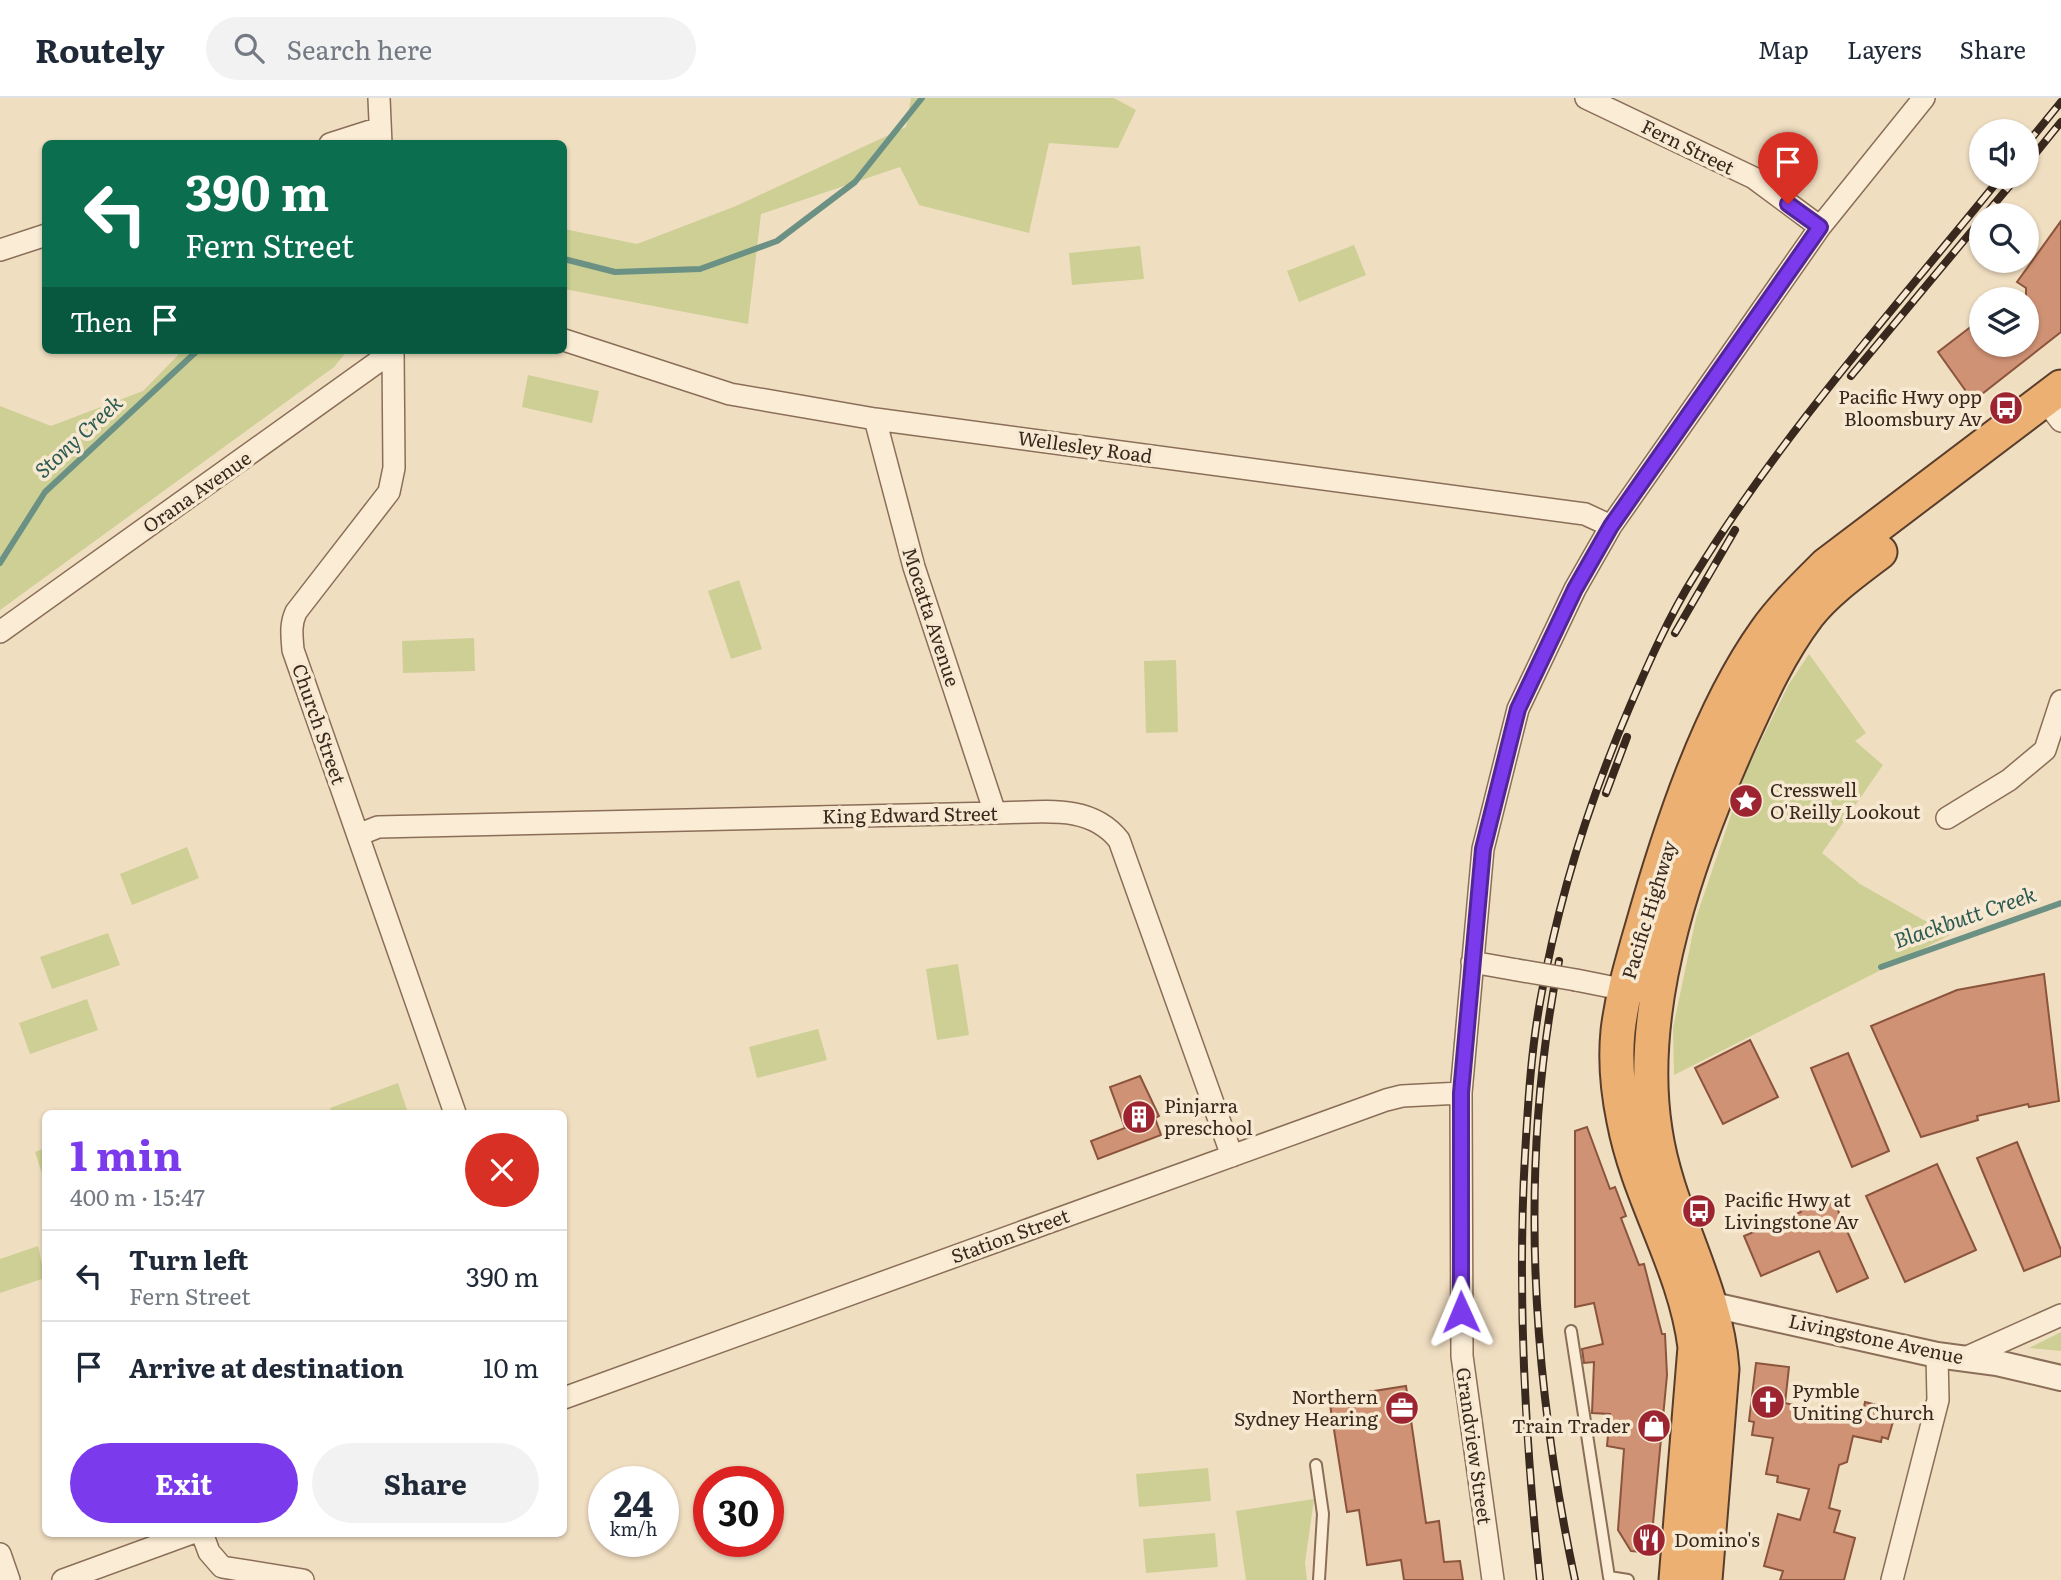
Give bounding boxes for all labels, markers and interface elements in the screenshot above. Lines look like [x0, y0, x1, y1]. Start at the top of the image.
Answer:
search box [206, 17, 696, 80]
text: Routely [35, 24, 164, 73]
icon: search [230, 29, 268, 67]
text: Search here [286, 29, 432, 68]
text: Map [1758, 31, 1809, 66]
text: Layers [1847, 31, 1921, 66]
text: Share [1959, 31, 2026, 66]
street label: Fern Street [1637, 112, 1740, 181]
map controls [1969, 119, 2039, 357]
button: sound [1969, 119, 2039, 189]
pin [1758, 132, 1818, 204]
icon: arrive [1769, 143, 1807, 181]
text: 390 m [185, 153, 329, 226]
icon: left [70, 168, 161, 259]
button: search [1969, 203, 2039, 273]
text: Fern Street [185, 220, 354, 268]
button: layers [1969, 287, 2039, 357]
text: Then [70, 301, 132, 340]
icon: arrive [146, 301, 184, 339]
place label: Pacific Hwy opp Bloomsbury Av [1838, 382, 1983, 432]
water label: Stony Creek [27, 386, 128, 484]
bus stop icon: Pacific Hwy opp Bloomsbury Av [1987, 389, 2025, 427]
street label: Wellesley Road [1016, 423, 1155, 469]
street label: Orana Avenue [136, 443, 257, 539]
street label: Mocatta Avenue [896, 543, 968, 690]
street label: Church Street [286, 659, 354, 788]
place label: Cresswell O'Reilly Lookout [1770, 775, 1921, 825]
place icon: Cresswell O'Reilly Lookout [1727, 782, 1765, 820]
street label: King Edward Street [822, 798, 998, 830]
street label: Pacific Highway [1614, 837, 1682, 983]
water label: Blackbutt Creek [1889, 877, 2040, 954]
place label: Pinjarra preschool [1164, 1091, 1253, 1141]
building icon: Pinjarra preschool [1120, 1098, 1158, 1136]
text: 1 min [70, 1122, 182, 1184]
button: close [465, 1133, 539, 1207]
text: 400 m · 15:47 [70, 1179, 205, 1213]
place label: Pacific Hwy at Livingstone Av [1724, 1185, 1860, 1235]
bus stop icon: Pacific Hwy at Livingstone Av [1680, 1192, 1718, 1230]
street label: Station Street [947, 1201, 1073, 1269]
text: Turn left [129, 1239, 248, 1278]
text: 390 m [466, 1256, 539, 1295]
icon: left [70, 1257, 108, 1295]
position arrow [1424, 1275, 1498, 1349]
text: Fern Street [129, 1278, 250, 1312]
street label: Livingstone Avenue [1786, 1306, 1966, 1370]
text: Arrive at destination [129, 1347, 404, 1386]
text: 10 m [483, 1347, 539, 1386]
icon: arrive [70, 1348, 108, 1386]
street label: Grandview Street [1450, 1365, 1500, 1527]
place label: Pymble Uniting Church [1792, 1376, 1934, 1426]
place label: Northern Sydney Hearing [1234, 1382, 1378, 1432]
church icon: Pymble Uniting Church [1749, 1383, 1787, 1421]
office icon: Northern Sydney Hearing [1383, 1389, 1421, 1427]
shop icon: Train Trader [1635, 1407, 1673, 1445]
place label: Train Trader [1512, 1411, 1630, 1439]
button: Exit [70, 1443, 298, 1523]
button: Share [312, 1443, 539, 1523]
speed limit sign: 30 [693, 1466, 784, 1557]
text: 24 [614, 1476, 653, 1528]
text: km/h [610, 1515, 657, 1542]
restaurant icon: Domino's [1630, 1521, 1668, 1559]
place label: Domino's [1674, 1525, 1760, 1553]

